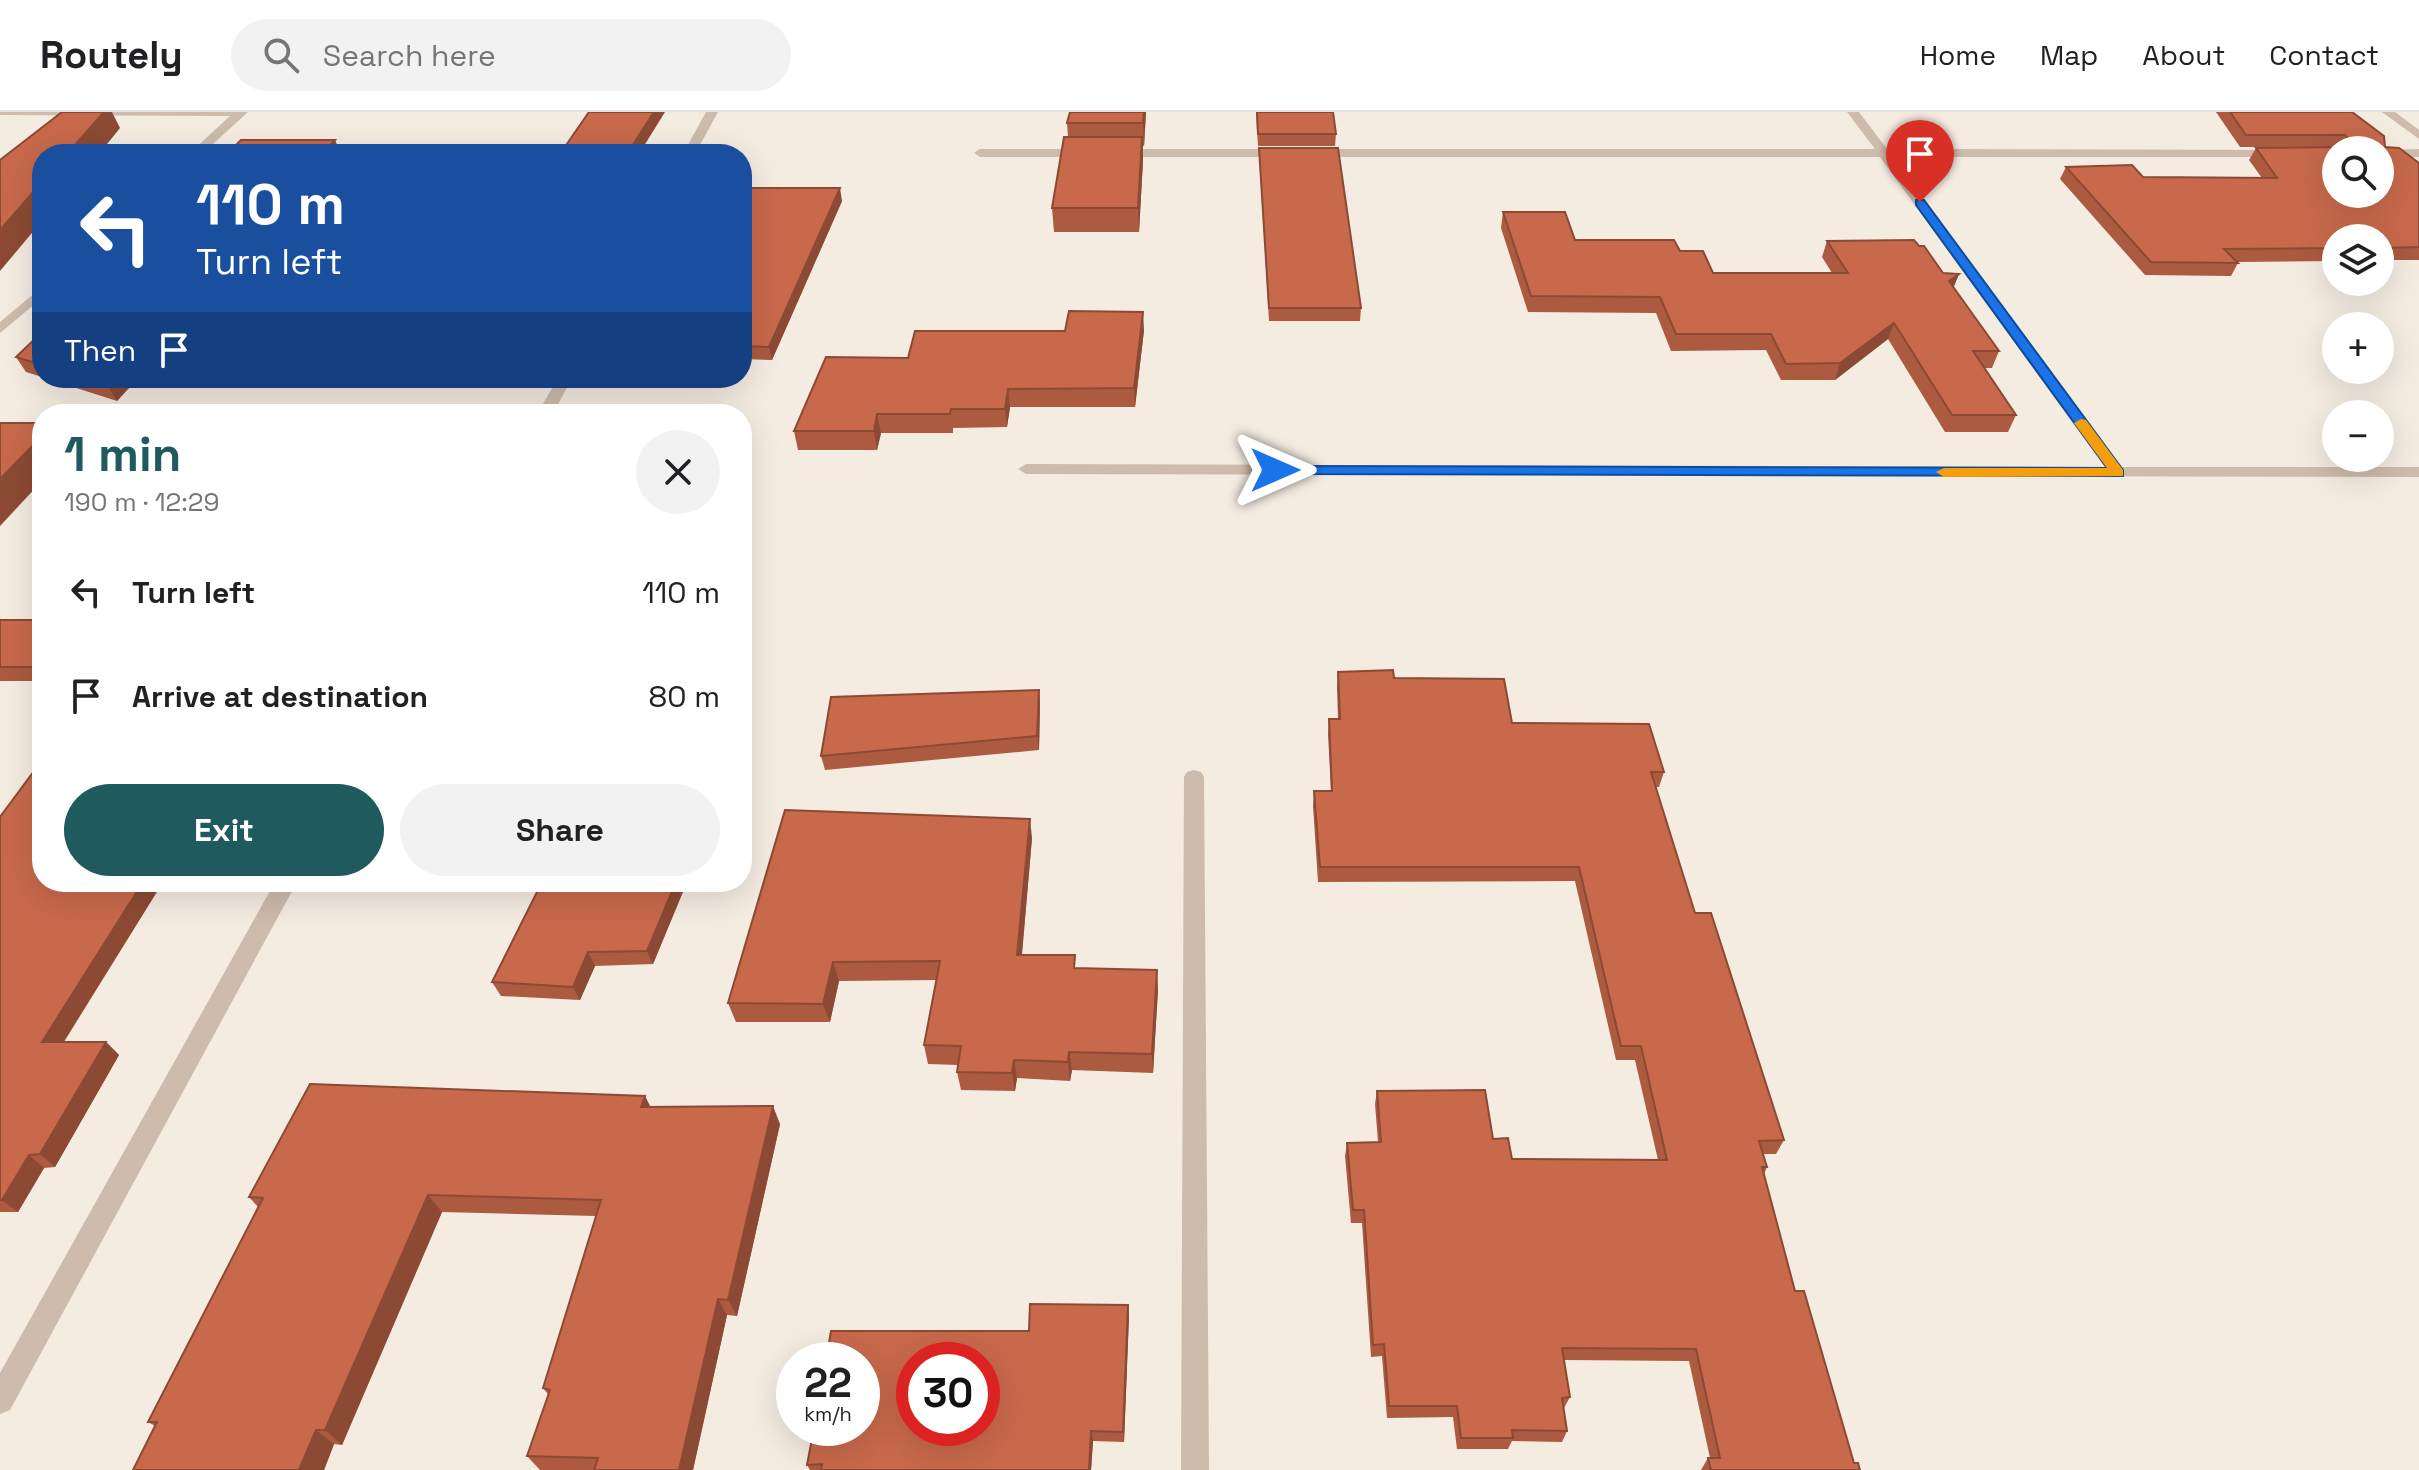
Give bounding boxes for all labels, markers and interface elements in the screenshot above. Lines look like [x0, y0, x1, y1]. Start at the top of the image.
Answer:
search box [231, 19, 791, 91]
text: Routely [40, 31, 183, 79]
icon: search [259, 33, 303, 77]
text: Search here [323, 36, 496, 75]
text: Home [1920, 37, 1996, 73]
text: Map [2040, 37, 2098, 73]
text: About [2142, 37, 2225, 73]
text: Contact [2269, 37, 2379, 73]
pin [1886, 120, 1954, 202]
icon: arrive [1898, 132, 1942, 176]
map controls [2322, 136, 2394, 472]
button: search [2322, 136, 2394, 208]
text: 110 m [196, 169, 345, 240]
icon: left [64, 176, 168, 280]
button: layers [2322, 224, 2394, 296]
text: Turn left [196, 239, 343, 285]
button: + [2322, 312, 2394, 384]
icon: arrive [152, 328, 196, 372]
text: Then [64, 331, 136, 370]
button: − [2322, 400, 2394, 472]
text: 1 min [64, 424, 181, 485]
position arrow [1233, 428, 1317, 512]
button: close [636, 430, 720, 514]
text: 190 m · 12:29 [64, 485, 219, 519]
icon: left [64, 570, 108, 614]
text: Turn left [132, 573, 255, 612]
text: 110 m [642, 573, 720, 612]
icon: arrive [64, 674, 108, 718]
text: Arrive at destination [132, 677, 428, 716]
text: 80 m [649, 677, 720, 716]
button: Exit [64, 784, 384, 876]
button: Share [400, 784, 720, 876]
speed limit sign: 30 [896, 1342, 1000, 1446]
text: 22 [804, 1358, 852, 1409]
text: km/h [804, 1401, 852, 1427]

